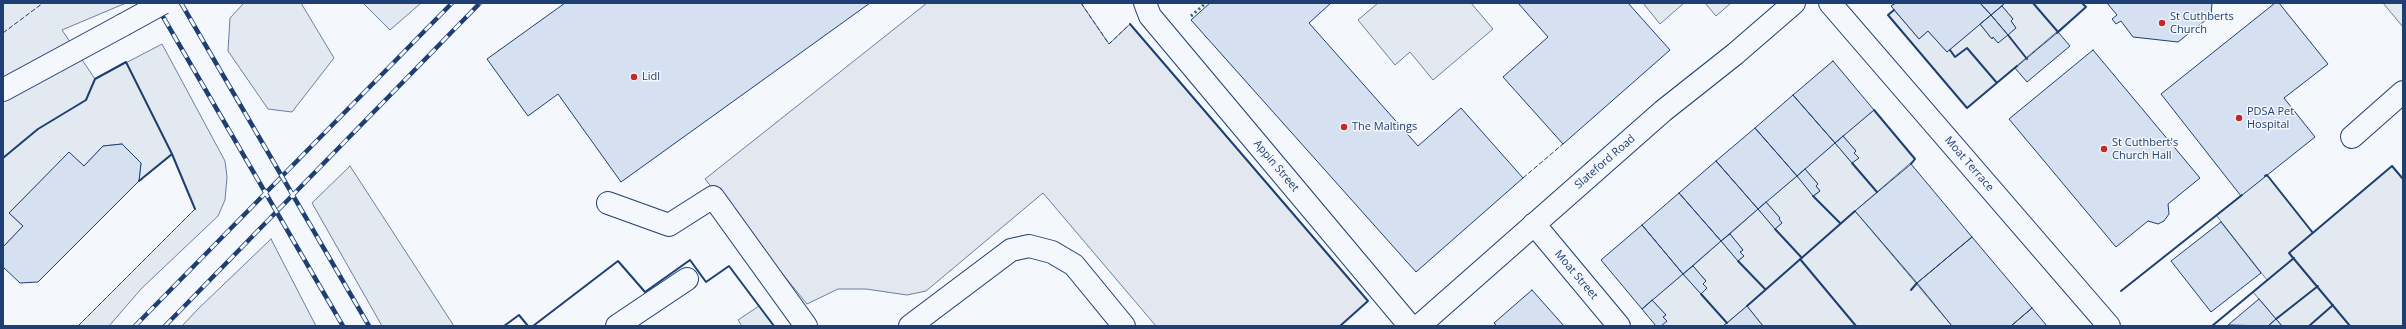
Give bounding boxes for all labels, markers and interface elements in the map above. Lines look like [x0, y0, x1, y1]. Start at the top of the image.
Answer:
place label: St Cuthberts Church [2170, 10, 2234, 36]
marker: St Cuthberts Church [2157, 18, 2167, 28]
place label: Lidl [642, 70, 660, 84]
marker: Lidl [629, 72, 639, 82]
place label: PDSA Pet Hospital [2247, 105, 2294, 131]
marker: PDSA Pet Hospital [2234, 113, 2244, 123]
place label: The Maltings [1352, 120, 1417, 134]
marker: The Maltings [1339, 122, 1349, 132]
street label: Slateford Road [1572, 132, 1638, 192]
street label: Moat Terrace [1942, 134, 1996, 194]
place label: St Cuthbert's Church Hall [2112, 136, 2178, 162]
street label: Appin Street [1251, 137, 1301, 195]
marker: St Cuthbert's Church Hall [2099, 144, 2109, 154]
street label: Moat Street [1552, 248, 1600, 302]

